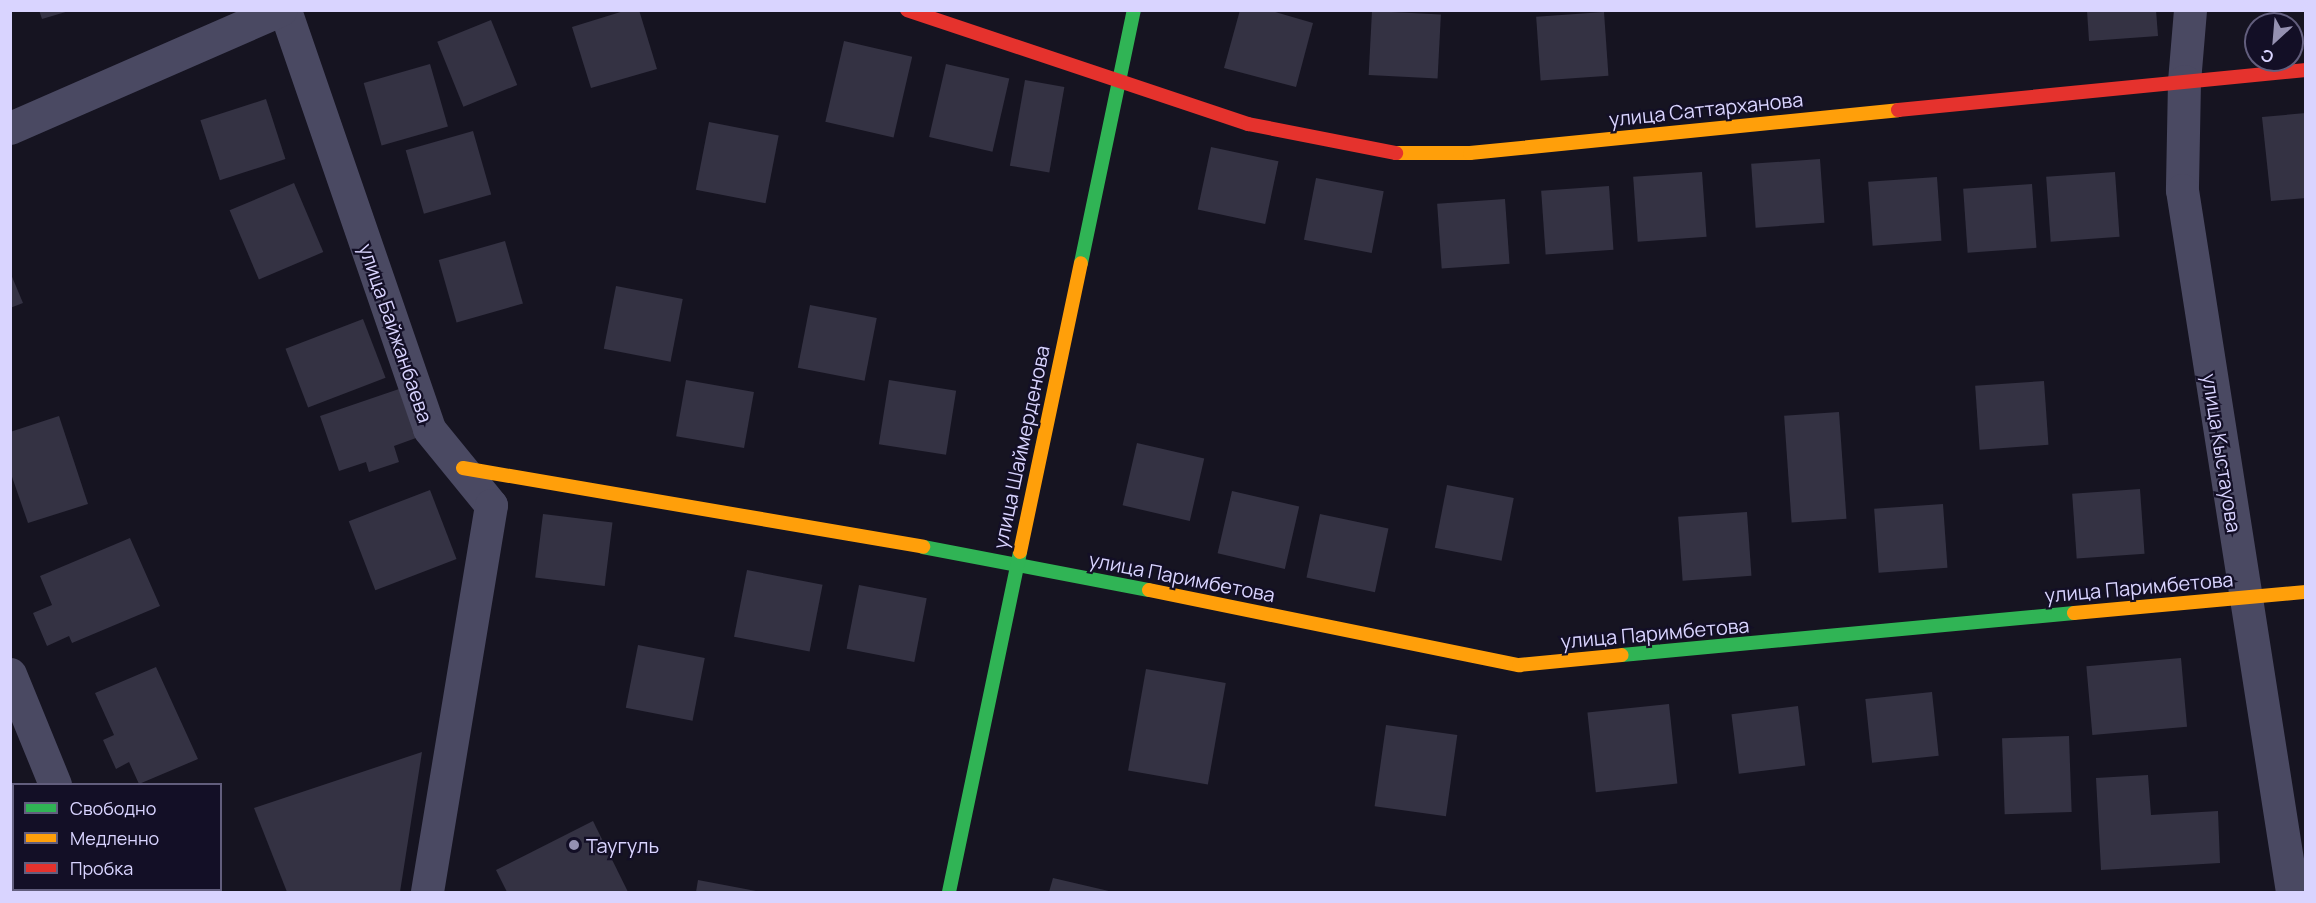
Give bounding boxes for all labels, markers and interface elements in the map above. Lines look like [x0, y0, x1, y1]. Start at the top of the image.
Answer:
north arrow [2244, 12, 2304, 72]
text: С [2257, 44, 2277, 69]
street label: улица Саттарханова [1608, 87, 1804, 131]
street label: улица Байжанбаева [354, 240, 438, 426]
street label: улица Шаймерденова [988, 343, 1054, 551]
street label: улица Кыстауова [2198, 372, 2246, 534]
street label: улица Паримбетова [1087, 547, 1277, 607]
street label: улица Паримбетова [2044, 567, 2234, 607]
street label: улица Паримбетова [1560, 613, 1750, 653]
legend [12, 783, 222, 891]
text: Свободно [70, 796, 156, 820]
text: Медленно [70, 826, 159, 850]
place label: Таугуль [586, 833, 659, 857]
marker: Таугуль [567, 838, 581, 852]
text: Пробка [70, 856, 133, 880]

